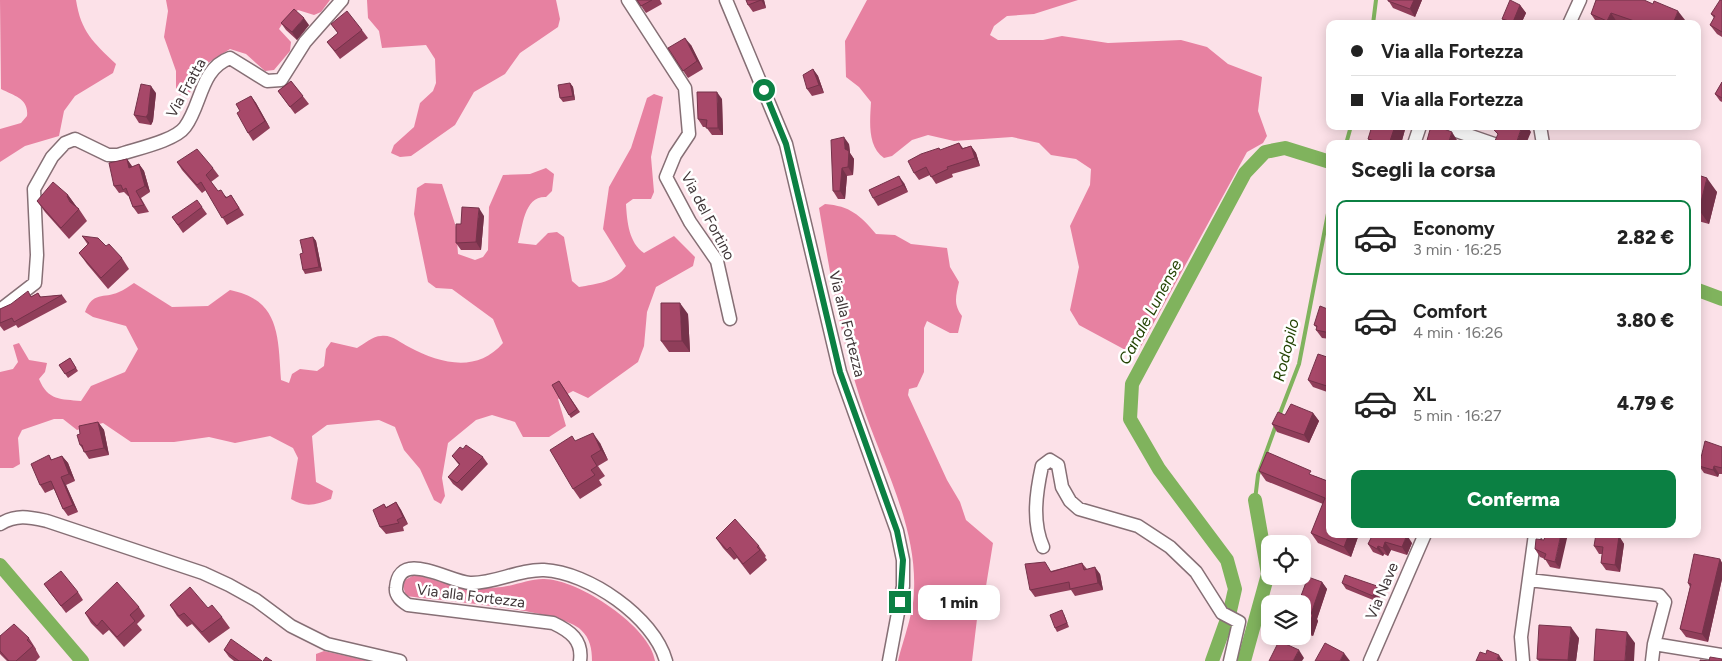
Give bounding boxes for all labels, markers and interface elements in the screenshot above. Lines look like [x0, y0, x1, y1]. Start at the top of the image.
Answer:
text: Via alla Fortezza [1381, 40, 1523, 63]
street label: Via Fratta [162, 55, 210, 121]
route start [753, 79, 775, 101]
text: Via alla Fortezza [1381, 88, 1523, 111]
text: Scegli la corsa [1351, 156, 1496, 183]
street label: Via del Fortino [677, 169, 739, 263]
icon: car [1353, 215, 1398, 260]
text: Economy [1413, 217, 1495, 240]
text: 2.82 € [1617, 226, 1674, 249]
text: 3 min · 16:25 [1413, 240, 1502, 259]
water label: Canale Lunense [1114, 256, 1186, 368]
street label: Via alla Fortezza [825, 269, 869, 379]
icon: car [1353, 298, 1398, 343]
text: Comfort [1413, 300, 1488, 323]
text: 3.80 € [1616, 309, 1674, 332]
water label: Rodopilo [1269, 317, 1303, 383]
text: 4 min · 16:26 [1413, 323, 1503, 342]
icon: car [1353, 381, 1398, 426]
text: XL [1413, 383, 1436, 406]
text: 4.79 € [1617, 392, 1674, 415]
text: 5 min · 16:27 [1413, 406, 1502, 425]
button: Conferma [1351, 470, 1676, 528]
map controls [1261, 535, 1311, 645]
button: locate [1261, 535, 1311, 585]
street label: Via Nave [1362, 560, 1402, 622]
street label: Via alla Fortezza [416, 580, 526, 612]
callout: 1 min [918, 584, 1000, 620]
route end [889, 591, 911, 613]
text: 1 min [940, 593, 978, 612]
button: layers [1261, 595, 1311, 645]

